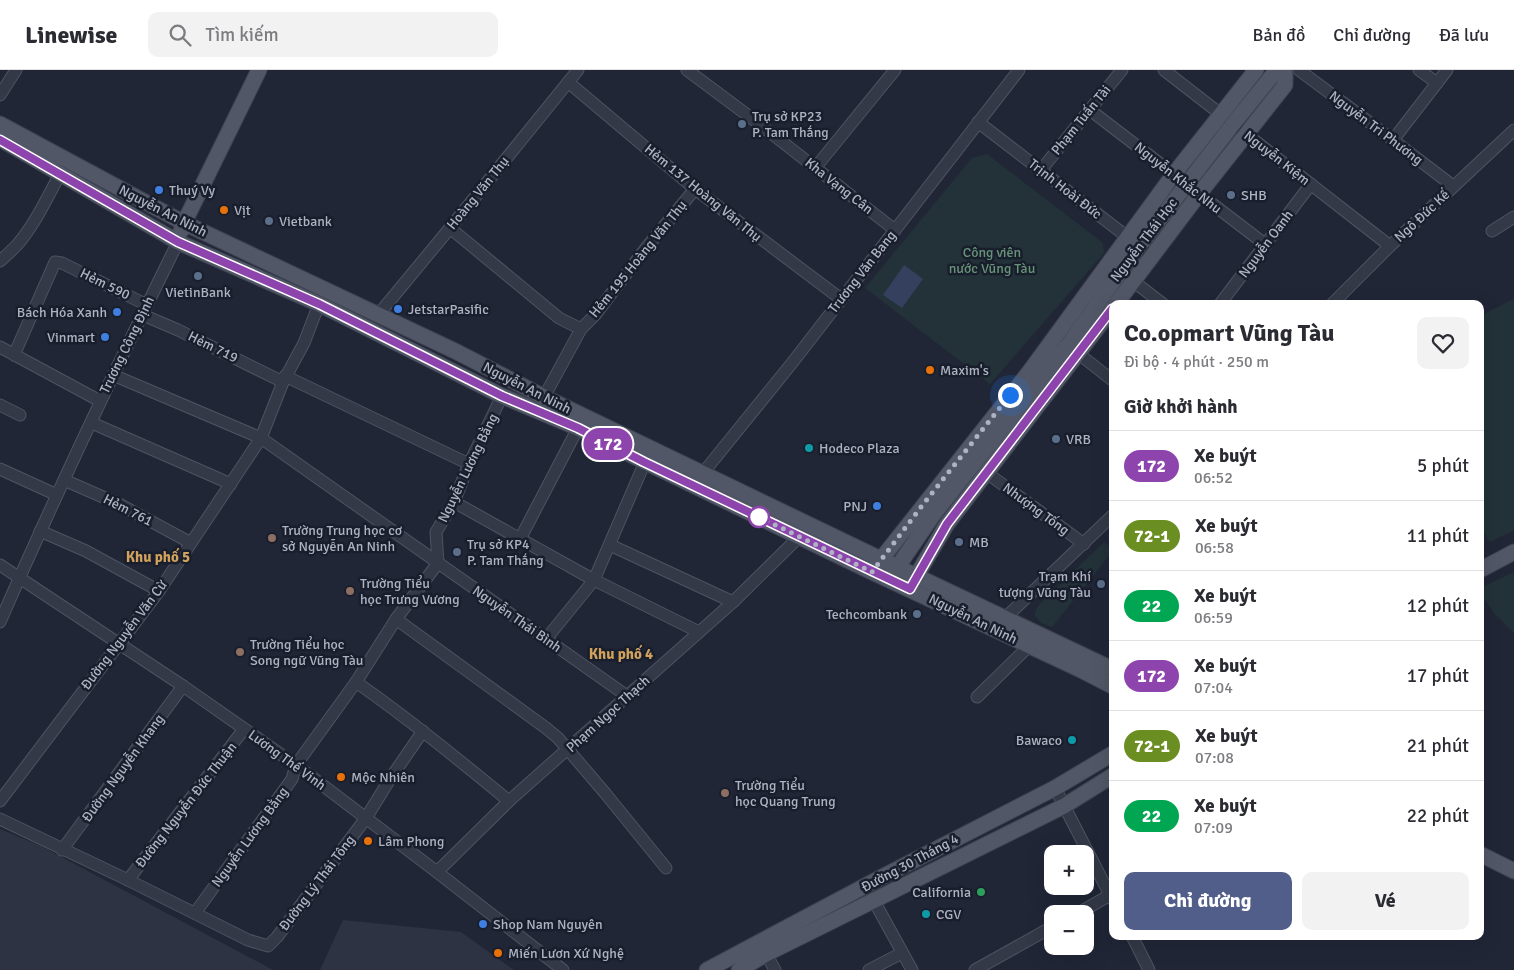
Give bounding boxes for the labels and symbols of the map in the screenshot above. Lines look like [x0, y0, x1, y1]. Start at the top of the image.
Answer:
street label: Phạm Tuấn Tài [1048, 82, 1114, 158]
street label: Nguyễn Tri Phương [1326, 87, 1426, 169]
place label: Trụ sở KP23 P. Tam Thắng [752, 108, 829, 141]
marker: Trụ sở KP23 P. Tam Thắng [736, 118, 748, 130]
street label: Nguyễn Kiệm [1241, 127, 1313, 189]
street label: Nguyễn Khắc Nhu [1131, 139, 1225, 217]
street label: Hẻm 137 Hoàng Văn Thụ [641, 140, 765, 246]
street label: Hoàng Văn Thụ [443, 153, 513, 233]
street label: Kha Vạng Cân [801, 154, 877, 218]
street label: Trịnh Hoài Đức [1025, 155, 1105, 223]
street label: Nguyễn An Ninh [116, 182, 210, 240]
place label: Thuý Vy [169, 182, 216, 199]
marker: Thuý Vy [153, 184, 165, 196]
street label: Ngô Đức Kế [1391, 186, 1454, 246]
place label: SHB [1241, 187, 1267, 204]
marker: SHB [1225, 189, 1237, 201]
street label: Nguyễn Thái Học [1107, 194, 1181, 285]
street label: Hẻm 195 Hoàng Văn Thụ [585, 197, 691, 321]
place label: Vịt [234, 202, 251, 219]
marker: Vịt [218, 204, 230, 216]
street label: Nguyễn Oanh [1235, 207, 1297, 281]
place label: Vietbank [279, 213, 332, 230]
marker: Vietbank [263, 215, 275, 227]
street label: Trương Văn Bang [824, 227, 900, 317]
park label: Công viên nước Vũng Tàu [949, 244, 1035, 277]
street label: Hẻm 590 [77, 265, 133, 303]
marker: VietinBank [192, 270, 204, 282]
place label: VietinBank [165, 284, 231, 301]
street label: Trương Công Định [96, 293, 158, 397]
place label: JetstarPasific [408, 301, 489, 318]
marker: JetstarPasific [392, 303, 404, 315]
place label: Bách Hóa Xanh [17, 304, 107, 321]
marker: Bách Hóa Xanh [111, 306, 123, 318]
street label: Hẻm 719 [185, 328, 241, 366]
place label: Vinmart [47, 329, 95, 346]
marker: Vinmart [99, 331, 111, 343]
street label: Nguyễn An Ninh [480, 359, 574, 417]
place label: Maxim's [940, 362, 989, 379]
marker: Maxim's [924, 364, 936, 376]
your location [998, 383, 1023, 408]
street label: Nguyễn Lương Bằng [434, 411, 502, 525]
line badge: 172 [579, 428, 637, 460]
place label: VRB [1066, 431, 1091, 448]
marker: VRB [1050, 433, 1062, 445]
place label: Hodeco Plaza [819, 440, 900, 457]
marker: Hodeco Plaza [803, 442, 815, 454]
street label: Nhượng Tống [999, 479, 1073, 539]
street label: Hẻm 761 [100, 490, 156, 530]
place label: PNJ [843, 498, 867, 515]
marker: PNJ [871, 500, 883, 512]
unlabelled marker [748, 506, 770, 528]
place label: Trường Trung học cơ sở Nguyễn An Ninh [282, 522, 403, 555]
marker: Trường Trung học cơ sở Nguyễn An Ninh [266, 532, 278, 544]
place label: MB [969, 534, 989, 551]
place label: Trụ sở KP4 P. Tam Thắng [467, 536, 544, 569]
marker: MB [953, 536, 965, 548]
marker: Trụ sở KP4 P. Tam Thắng [451, 546, 463, 558]
district label: Khu phố 5 [126, 547, 190, 566]
place label: Trạm Khí tượng Vũng Tàu [999, 568, 1091, 601]
place label: Trường Tiểu học Trưng Vương [360, 575, 460, 608]
street label: Đường Nguyễn Văn Cừ [77, 576, 171, 693]
marker: Trạm Khí tượng Vũng Tàu [1095, 578, 1107, 590]
street label: Nguyễn Thái Bình [469, 582, 565, 656]
marker: Trường Tiểu học Trưng Vương [344, 585, 356, 597]
street label: Nguyễn An Ninh [926, 590, 1020, 648]
place label: Techcombank [826, 606, 907, 623]
marker: Techcombank [911, 608, 923, 620]
place label: Trường Tiểu học Song ngữ Vũng Tàu [250, 636, 363, 669]
district label: Khu phố 4 [589, 644, 653, 663]
marker: Trường Tiểu học Song ngữ Vũng Tàu [234, 646, 246, 658]
street label: Phạm Ngọc Thạch [563, 672, 653, 756]
street label: Đường Nguyễn Khang [78, 711, 168, 825]
street label: Lương Thế Vinh [245, 726, 329, 794]
place label: Bawaco [1016, 732, 1062, 749]
marker: Bawaco [1066, 734, 1078, 746]
street label: Đường Nguyễn Đức Thuận [132, 739, 240, 871]
place label: Mộc Nhiên [351, 769, 415, 786]
marker: Mộc Nhiên [335, 771, 347, 783]
place label: Trường Tiểu học Quang Trung [735, 777, 836, 810]
street label: Nguyễn Lương Bằng [208, 784, 292, 890]
marker: Trường Tiểu học Quang Trung [719, 787, 731, 799]
street label: Đường 30 Tháng 4 [858, 830, 962, 896]
street label: Đường Lý Thái Tông [275, 832, 359, 934]
place label: Lâm Phong [378, 833, 444, 850]
marker: Lâm Phong [362, 835, 374, 847]
place label: California [912, 884, 971, 901]
marker: California [975, 886, 987, 898]
place label: CGV [936, 906, 961, 923]
marker: CGV [920, 908, 932, 920]
place label: Shop Nam Nguyên [493, 916, 603, 933]
marker: Shop Nam Nguyên [477, 918, 489, 930]
place label: Miến Lươn Xứ Nghệ [508, 945, 624, 962]
marker: Miến Lươn Xứ Nghệ [492, 947, 504, 959]

